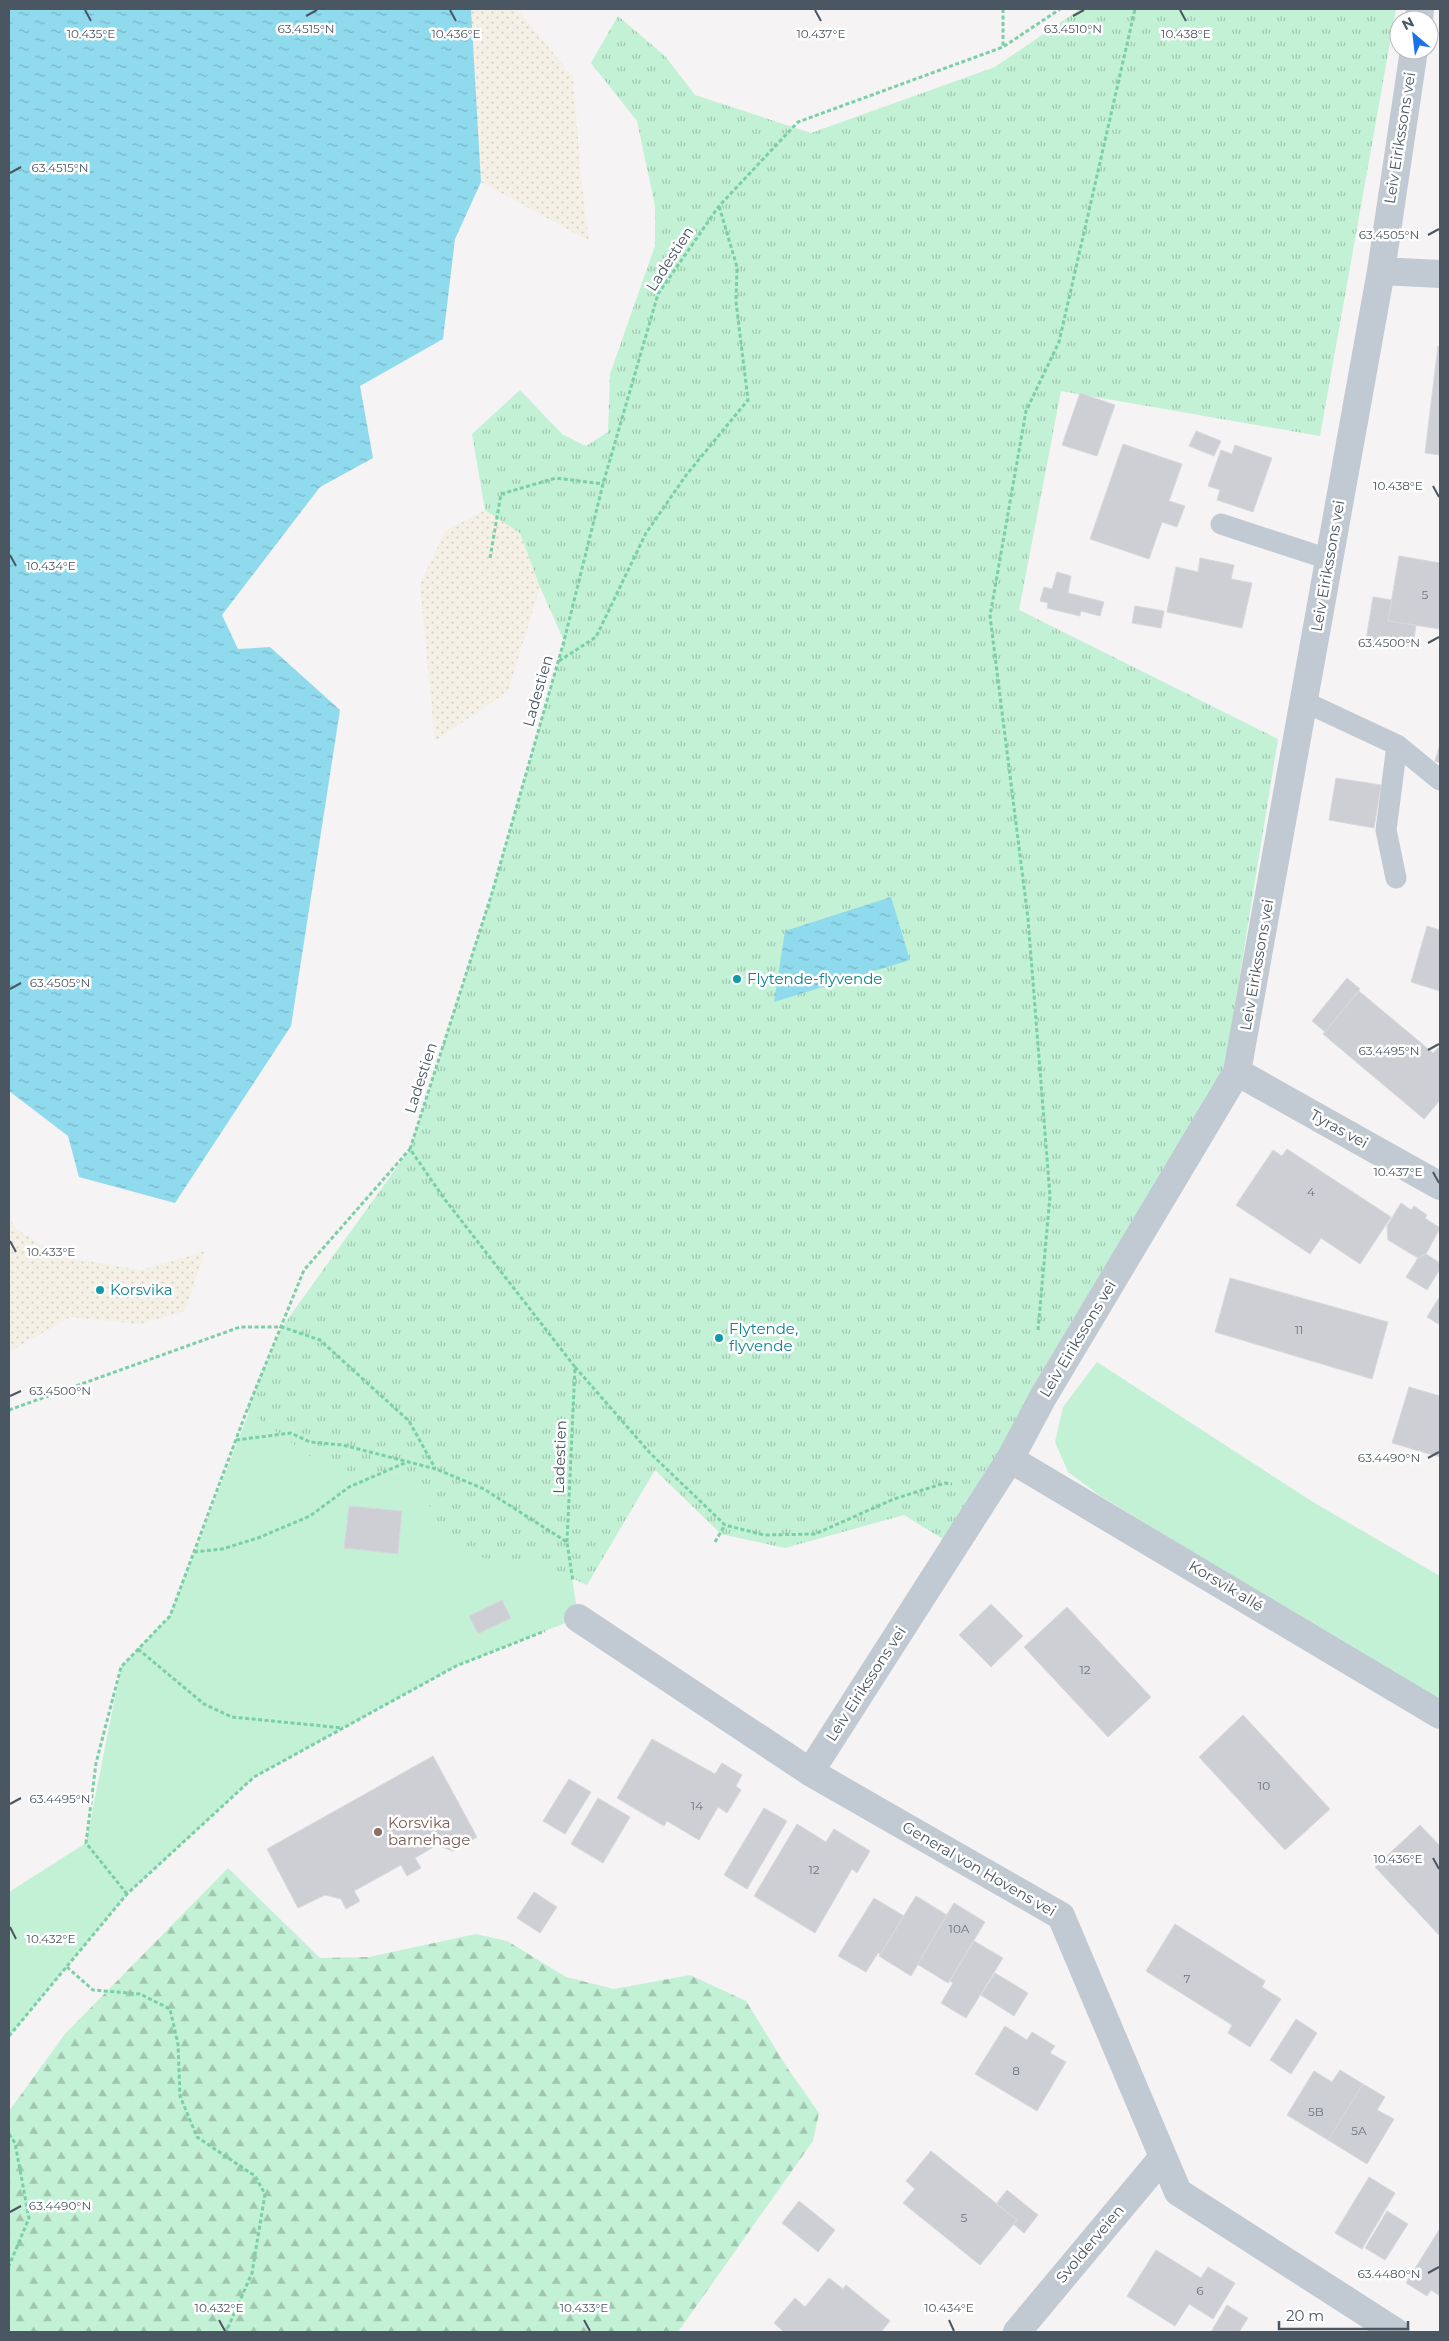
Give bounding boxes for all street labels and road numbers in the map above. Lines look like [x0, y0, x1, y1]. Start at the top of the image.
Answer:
street label: Leiv Eirikssons vei [1380, 71, 1419, 205]
street label: Ladestien [642, 223, 698, 295]
street label: Leiv Eirikssons vei [1307, 499, 1348, 633]
street label: Ladestien [518, 653, 557, 729]
street label: Leiv Eirikssons vei [1236, 898, 1277, 1032]
street label: Ladestien [400, 1040, 441, 1116]
street label: Tyras vei [1307, 1105, 1372, 1152]
street label: Leiv Eirikssons vei [1035, 1277, 1120, 1401]
street label: Ladestien [549, 1420, 570, 1494]
street label: Korsvik allé [1185, 1556, 1267, 1615]
street label: Leiv Eirikssons vei [821, 1623, 910, 1745]
street label: General von Hovens vei [899, 1817, 1059, 1920]
street label: Svolderveien [1051, 2201, 1128, 2287]

